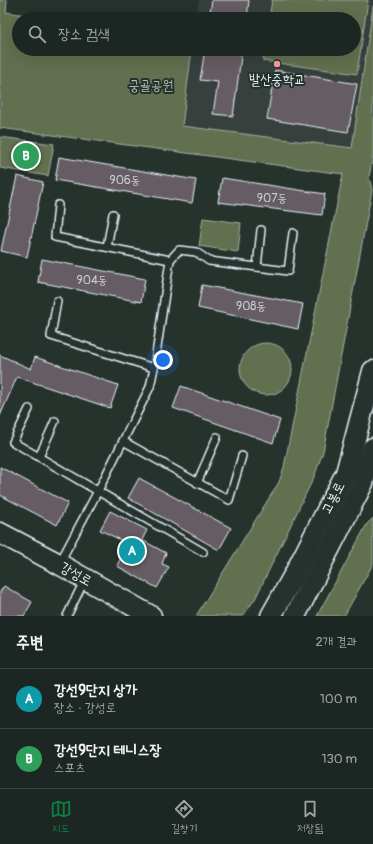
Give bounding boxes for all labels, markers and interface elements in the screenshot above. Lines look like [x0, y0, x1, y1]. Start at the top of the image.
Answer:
search box [12, 12, 361, 56]
icon: search [26, 23, 48, 45]
text: 장소 검색 [58, 25, 110, 44]
marker: 발산중학교 [272, 59, 282, 69]
place label: 발산중학교 [249, 71, 305, 88]
park label: 궁골공원 [128, 77, 174, 94]
pin: B [13, 141, 39, 171]
house number: 906동 [109, 173, 141, 188]
house number: 907동 [257, 191, 287, 206]
house number: 904동 [77, 273, 108, 288]
house number: 908동 [236, 299, 266, 314]
your location [153, 350, 173, 370]
street label: 고봉로 [318, 479, 348, 517]
pin: A [119, 536, 145, 566]
street label: 강성로 [57, 558, 95, 590]
text: 주변 [16, 632, 43, 653]
text: 2개 결과 [316, 634, 357, 650]
text: 강선9단지 상가 [54, 681, 137, 700]
text: A [25, 691, 33, 707]
text: 100 m [320, 691, 357, 707]
text: 장소 · 강성로 [54, 700, 116, 716]
text: 강선9단지 테니스장 [54, 741, 162, 760]
text: B [25, 751, 33, 767]
text: 130 m [321, 751, 357, 767]
text: 스포츠 [54, 760, 85, 776]
tab: 지도 [50, 798, 72, 836]
tab: 길찾기 [171, 798, 197, 836]
tab: 저장됨 [297, 798, 323, 836]

